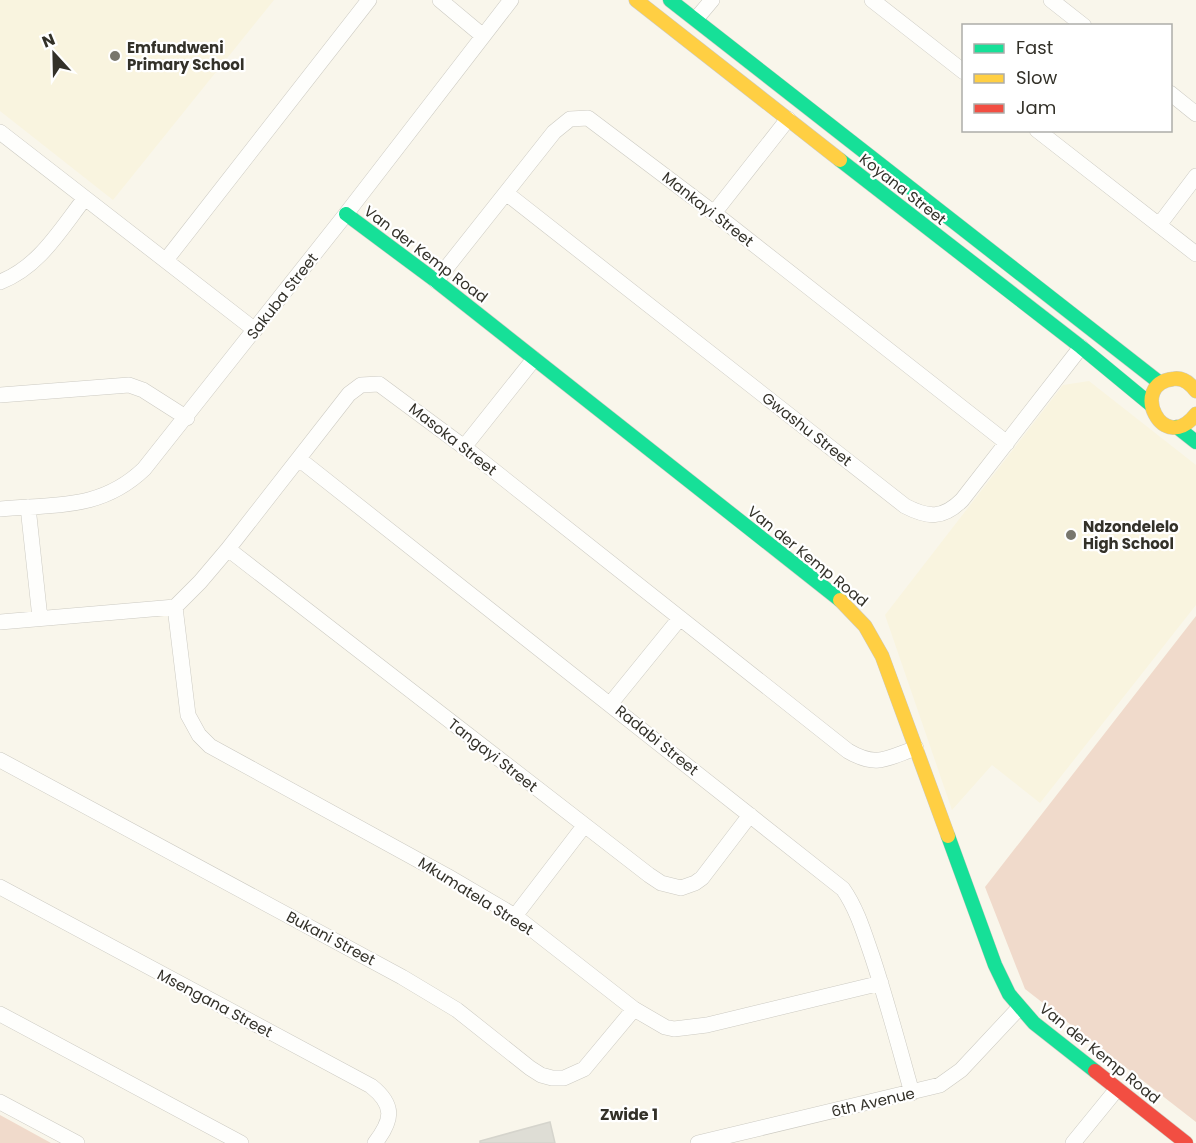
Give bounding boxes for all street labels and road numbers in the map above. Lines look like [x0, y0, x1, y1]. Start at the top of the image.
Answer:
street label: Koyana Street [855, 148, 951, 230]
street label: Mankayi Street [658, 167, 758, 251]
street label: Van der Kemp Road [360, 201, 492, 307]
street label: Sakuba Street [242, 248, 322, 344]
street label: Gwashu Street [758, 387, 856, 471]
street label: Masoka Street [405, 398, 501, 480]
street label: Van der Kemp Road [743, 501, 873, 611]
street label: Radabi Street [611, 700, 703, 780]
street label: Tangayi Street [444, 713, 542, 797]
street label: Mkumatela Street [414, 852, 538, 940]
street label: Bukani Street [283, 906, 379, 970]
street label: Msengana Street [154, 964, 276, 1042]
street label: Van der Kemp Road [1035, 998, 1165, 1108]
street label: 6th Avenue [829, 1082, 917, 1122]

